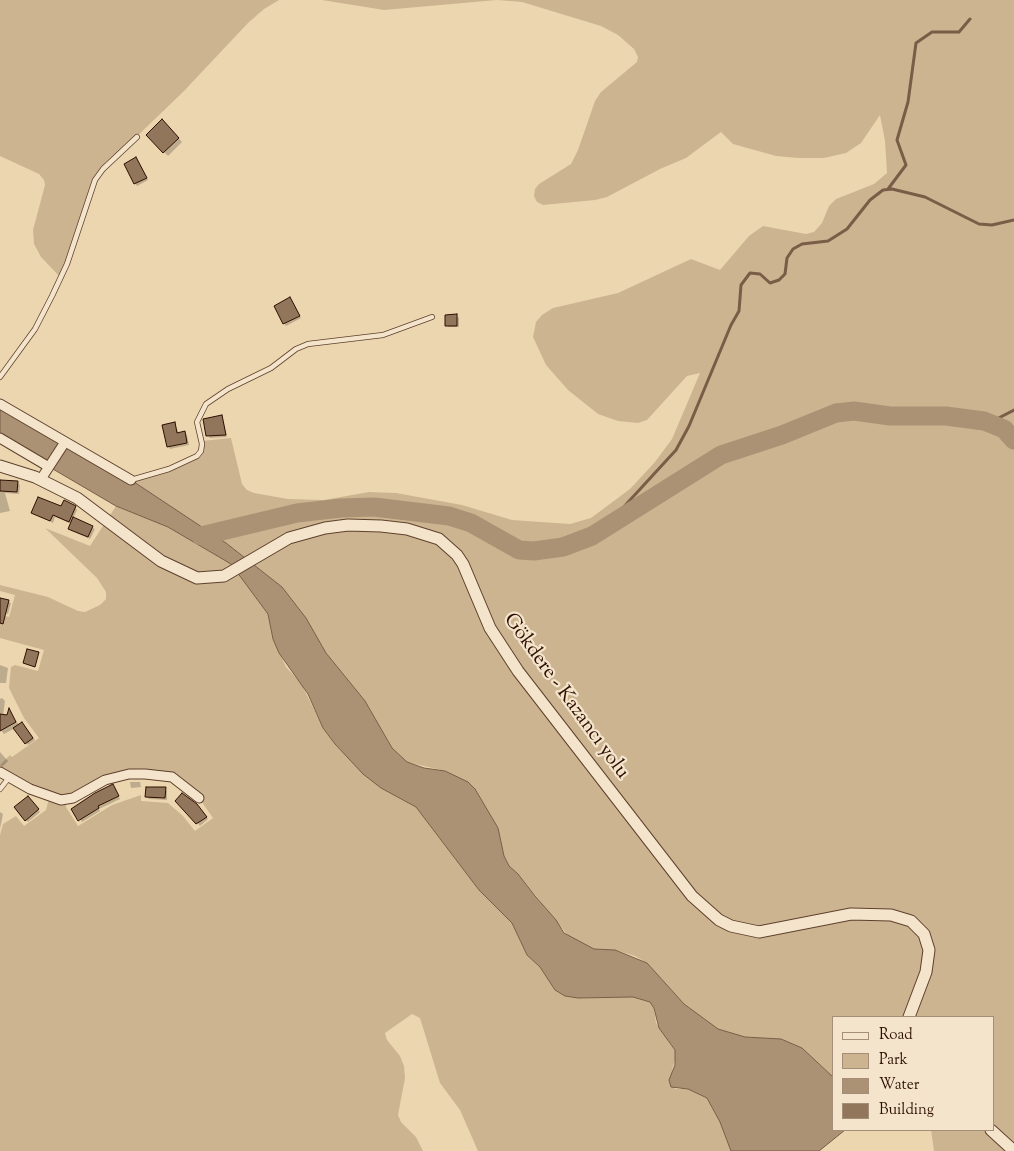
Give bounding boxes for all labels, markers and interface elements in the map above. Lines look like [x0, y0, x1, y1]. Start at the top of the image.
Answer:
street label: Gökdere - Kazancı yolu [497, 610, 633, 784]
legend [832, 1016, 994, 1131]
text: Road [879, 1025, 913, 1046]
text: Park [879, 1050, 908, 1071]
text: Water [879, 1075, 919, 1096]
text: Building [879, 1100, 934, 1121]

